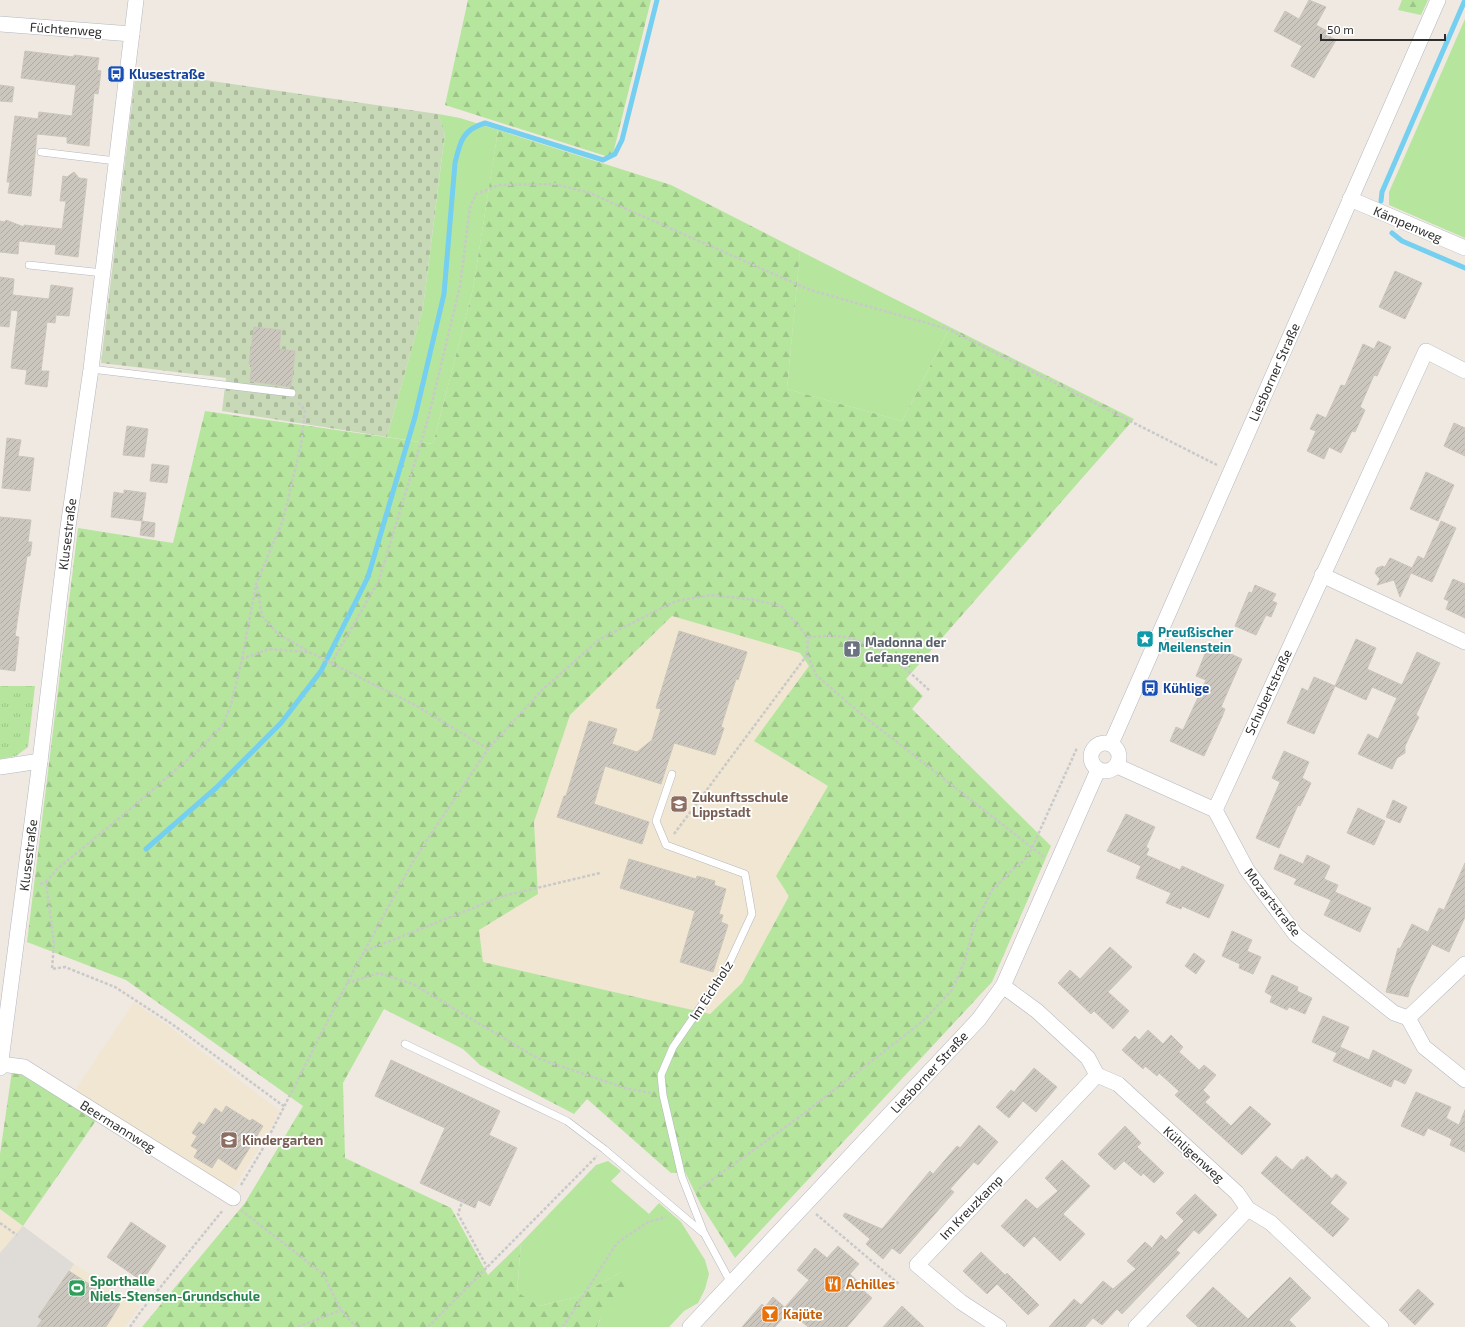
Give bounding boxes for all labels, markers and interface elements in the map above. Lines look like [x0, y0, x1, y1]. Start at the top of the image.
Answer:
scale bar [1321, 16, 1445, 42]
street label: Füchtenweg [29, 18, 103, 40]
text: 50 m [1327, 22, 1354, 36]
bus stop icon: Klusestraße [106, 64, 126, 84]
place label: Klusestraße [129, 66, 205, 82]
street label: Kämpenweg [1371, 202, 1445, 246]
street label: Liesborner Straße [1245, 320, 1303, 424]
street label: Klusestraße [55, 497, 79, 571]
place label: Preußischer Meilenstein [1158, 624, 1234, 655]
place icon: Preußischer Meilenstein [1135, 629, 1155, 649]
place label: Madonna der Gefangenen [865, 634, 947, 665]
church icon: Madonna der Gefangenen [842, 639, 862, 659]
street label: Schubertstraße [1241, 647, 1295, 737]
bus stop icon: Kühlige [1140, 678, 1160, 698]
place label: Kühlige [1163, 680, 1209, 696]
place label: Zukunftsschule Lippstadt [692, 789, 788, 820]
school or university icon: Zukunftsschule Lippstadt [669, 794, 689, 814]
street label: Klusestraße [16, 818, 40, 892]
street label: Mozartstraße [1241, 865, 1305, 939]
street label: Im Eichholz [686, 957, 736, 1023]
street label: Liesborner Straße [887, 1028, 971, 1116]
street label: Beermannweg [77, 1096, 159, 1156]
street label: Kühligenweg [1160, 1123, 1228, 1185]
school or university icon: Kindergarten [219, 1130, 239, 1150]
place label: Kindergarten [242, 1132, 323, 1148]
street label: Im Kreuzkamp [936, 1171, 1006, 1243]
place label: Sporthalle Niels-Stensen-Grundschule [90, 1273, 260, 1304]
restaurant icon: Achilles [823, 1274, 843, 1294]
place label: Achilles [846, 1276, 895, 1292]
sports icon: Sporthalle Niels-Stensen-Grundschule [67, 1278, 87, 1298]
bar icon: Kajüte [760, 1304, 780, 1324]
place label: Kajüte [783, 1306, 823, 1322]

